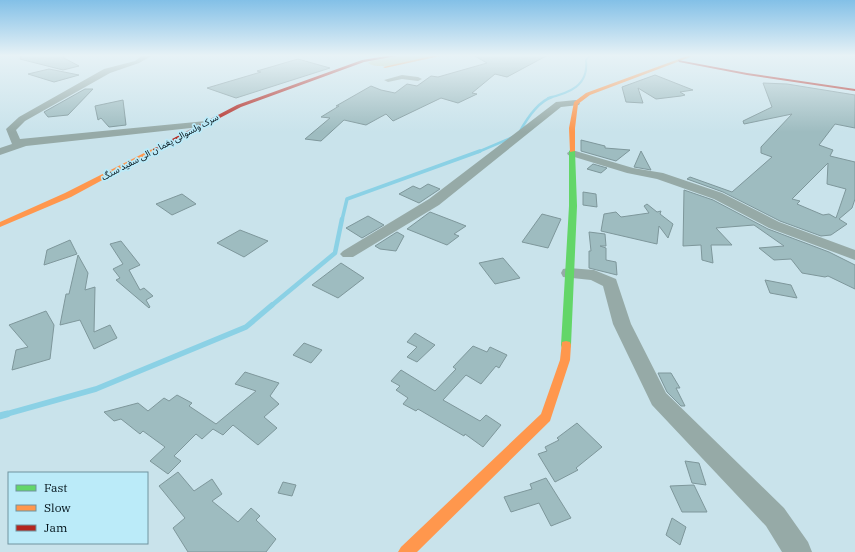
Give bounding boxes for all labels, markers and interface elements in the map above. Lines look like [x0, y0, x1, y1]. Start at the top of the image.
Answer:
street label: سرک ولسوالی پغما ن الی سفید سنگ [99, 111, 221, 183]
legend [8, 472, 148, 544]
text: Fast [44, 480, 68, 495]
text: Slow [44, 500, 71, 515]
text: Jam [44, 520, 68, 535]

